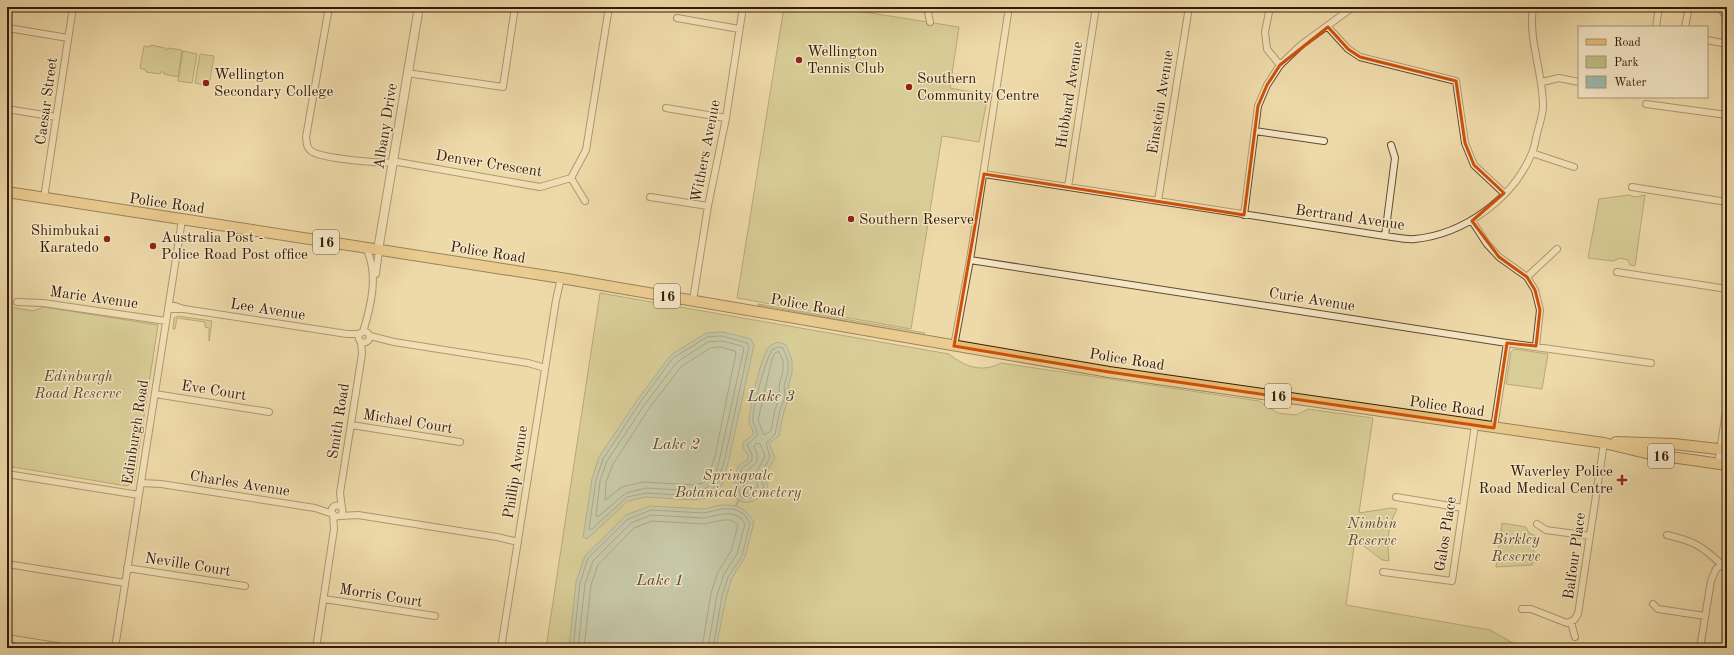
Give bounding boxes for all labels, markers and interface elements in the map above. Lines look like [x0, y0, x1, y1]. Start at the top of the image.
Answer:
legend [1578, 26, 1708, 98]
text: Road [1614, 37, 1641, 49]
street label: Hubbard Avenue [1055, 40, 1086, 150]
place label: Wellington Tennis Club [807, 45, 884, 77]
street label: Einstein Avenue [1146, 49, 1177, 155]
marker: Wellington Tennis Club [794, 55, 804, 65]
street label: Caesar Street [34, 56, 61, 146]
text: Park [1614, 57, 1639, 69]
place label: Wellington Secondary College [214, 68, 333, 100]
place label: Southern Community Centre [917, 72, 1039, 104]
text: Water [1614, 77, 1647, 89]
marker: Wellington Secondary College [201, 78, 211, 88]
street label: Albany Drive [372, 82, 401, 170]
marker: Southern Community Centre [904, 82, 914, 92]
street label: Withers Avenue [689, 99, 724, 204]
street label: Denver Crescent [434, 149, 543, 180]
street label: Police Road [128, 192, 206, 217]
street label: Bertrand Avenue [1294, 203, 1405, 234]
place label: Southern Reserve [859, 213, 974, 228]
marker: Southern Reserve [846, 214, 856, 224]
place label: Shimbukai Karatedo [31, 224, 99, 256]
road number: 16 [313, 230, 339, 254]
place label: Australia Post - Police Road Post office [161, 231, 308, 263]
marker: Shimbukai Karatedo [102, 234, 112, 244]
street label: Police Road [449, 240, 527, 267]
marker: Australia Post - Police Road Post office [148, 241, 158, 251]
road number: 16 [654, 284, 680, 308]
street label: Marie Avenue [49, 285, 139, 312]
street label: Curie Avenue [1268, 286, 1356, 315]
street label: Police Road [769, 292, 847, 320]
street label: Lee Avenue [229, 297, 306, 324]
street label: Police Road [1088, 347, 1166, 374]
park label: Edinburgh Road Reserve [33, 370, 122, 402]
street label: Edinburgh Road [121, 379, 152, 486]
street label: Eve Court [180, 379, 247, 404]
street label: Smith Road [326, 382, 353, 460]
road number: 16 [1265, 384, 1291, 408]
water label: Lake 3 [746, 389, 795, 405]
street label: Police Road [1408, 395, 1486, 420]
street label: Michael Court [362, 408, 454, 437]
street label: Phillip Avenue [502, 424, 531, 520]
water label: Lake 2 [651, 437, 701, 453]
road number: 16 [1648, 444, 1674, 468]
place label: Waverley Police Road Medical Centre [1478, 465, 1613, 497]
street label: Charles Avenue [189, 469, 291, 500]
park label: Springvale Botanical Cemetery [674, 469, 801, 501]
marker: Waverley Police Road Medical Centre [1616, 474, 1628, 486]
street label: Galos Place [1433, 496, 1460, 573]
street label: Balfour Place [1562, 512, 1589, 601]
park label: Nimbin Reserve [1346, 517, 1397, 549]
park label: Birkley Reserve [1490, 533, 1541, 565]
street label: Neville Court [144, 551, 232, 580]
water label: Lake 1 [635, 573, 684, 589]
street label: Morris Court [338, 583, 423, 610]

